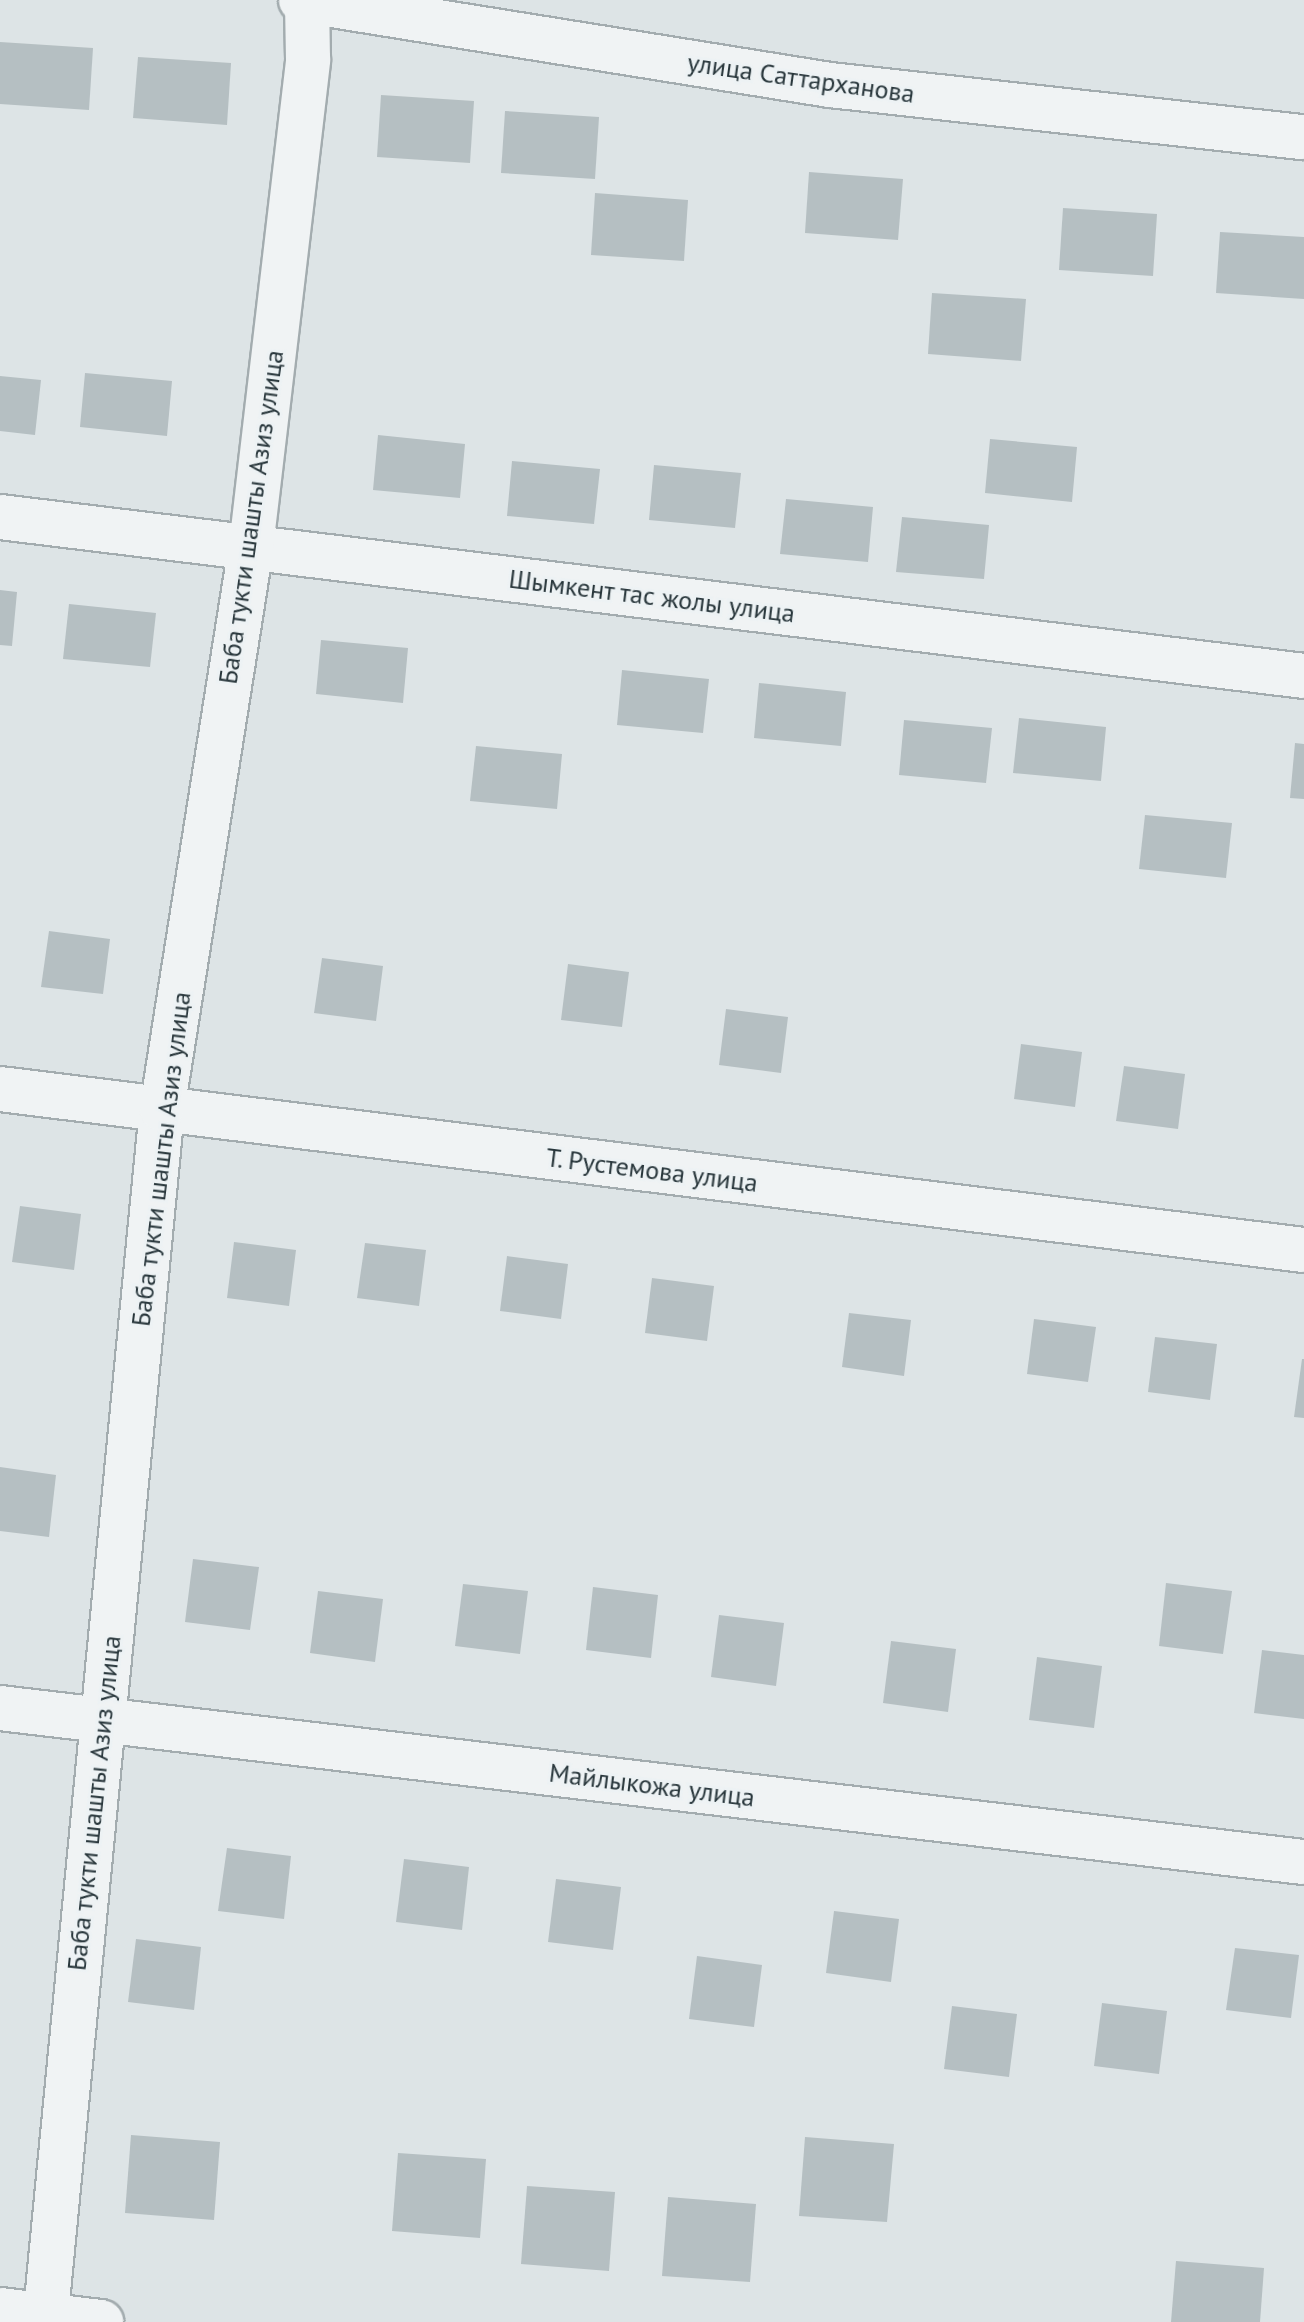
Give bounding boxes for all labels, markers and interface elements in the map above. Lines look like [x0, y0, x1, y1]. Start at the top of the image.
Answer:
street label: улица Саттарханова [685, 47, 917, 109]
street label: Баба тукти шашты Азиз улица [212, 347, 290, 687]
street label: Шымкент тас жолы улица [506, 563, 798, 629]
street label: Баба тукти шашты Азиз улица [125, 989, 197, 1329]
street label: Т. Рустемова улица [543, 1141, 761, 1199]
street label: Баба тукти шашты Азиз улица [61, 1633, 127, 1973]
street label: Майлыкожа улица [547, 1757, 757, 1813]

